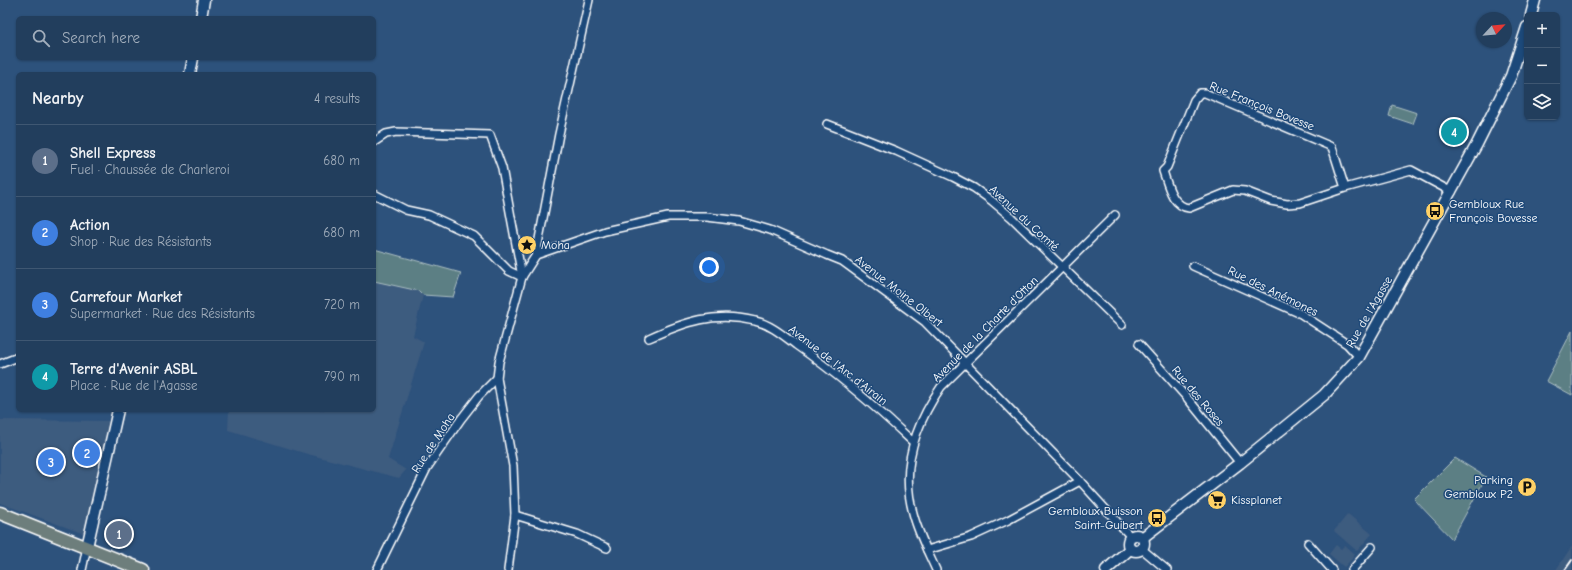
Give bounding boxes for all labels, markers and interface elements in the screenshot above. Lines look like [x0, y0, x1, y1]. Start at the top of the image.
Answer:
north arrow [1476, 12, 1512, 48]
map controls [1524, 12, 1560, 120]
button: + [1524, 12, 1560, 48]
search box [16, 16, 376, 60]
icon: search [30, 27, 52, 49]
text: Search here [62, 29, 140, 47]
button: − [1524, 48, 1560, 84]
street label: Rue François Bovesse [1208, 79, 1316, 133]
button: layers [1524, 84, 1560, 120]
text: Nearby [32, 89, 83, 108]
text: 4 results [314, 91, 360, 106]
pin: 4 [1441, 117, 1467, 147]
text: Shell Express [70, 144, 156, 162]
text: 1 [42, 153, 48, 168]
text: 680 m [323, 153, 360, 168]
text: Fuel · Chaussée de Charleroi [70, 162, 230, 177]
street label: Avenue du Comté [986, 182, 1062, 254]
place label: Gembloux Rue François Bovesse [1449, 197, 1538, 225]
bus stop icon: Gembloux Rue François Bovesse [1424, 200, 1446, 222]
text: Action [70, 216, 110, 234]
text: 2 [42, 225, 48, 240]
text: 680 m [323, 225, 360, 240]
text: Shop · Rue des Résistants [70, 234, 212, 249]
place icon: Moha [516, 234, 538, 256]
place label: Moha [541, 238, 570, 252]
street label: Avenue Moine Olbert [852, 252, 946, 330]
your location [699, 257, 719, 277]
street label: Rue des Anémones [1226, 263, 1320, 319]
street label: Avenue de la Charte d'Otton [929, 273, 1041, 385]
street label: Rue de l'Agasse [1343, 274, 1395, 350]
text: Carrefour Market [70, 288, 182, 306]
text: 3 [42, 297, 48, 312]
text: 720 m [324, 297, 360, 312]
text: Supermarket · Rue des Résistants [70, 306, 255, 321]
street label: Avenue de l'Arc d'Airain [786, 322, 890, 408]
text: Terre d'Avenir ASBL [70, 360, 198, 378]
street label: Rue des Roses [1169, 363, 1227, 429]
text: 4 [42, 369, 48, 384]
text: 790 m [324, 369, 360, 384]
text: Place · Rue de l'Agasse [70, 378, 197, 393]
street label: Rue de Moha [408, 410, 458, 476]
pin: 2 [74, 438, 100, 468]
pin: 3 [38, 447, 64, 477]
place label: Parking Gembloux P2 [1444, 473, 1513, 501]
parking icon: Parking Gembloux P2 [1516, 476, 1538, 498]
supermarket icon: Kissplanet [1206, 489, 1228, 511]
place label: Kissplanet [1231, 493, 1282, 507]
place label: Gembloux Buisson Saint-Guibert [1048, 504, 1144, 532]
bus stop icon: Gembloux Buisson Saint-Guibert [1146, 507, 1168, 529]
pin: 1 [106, 519, 132, 549]

